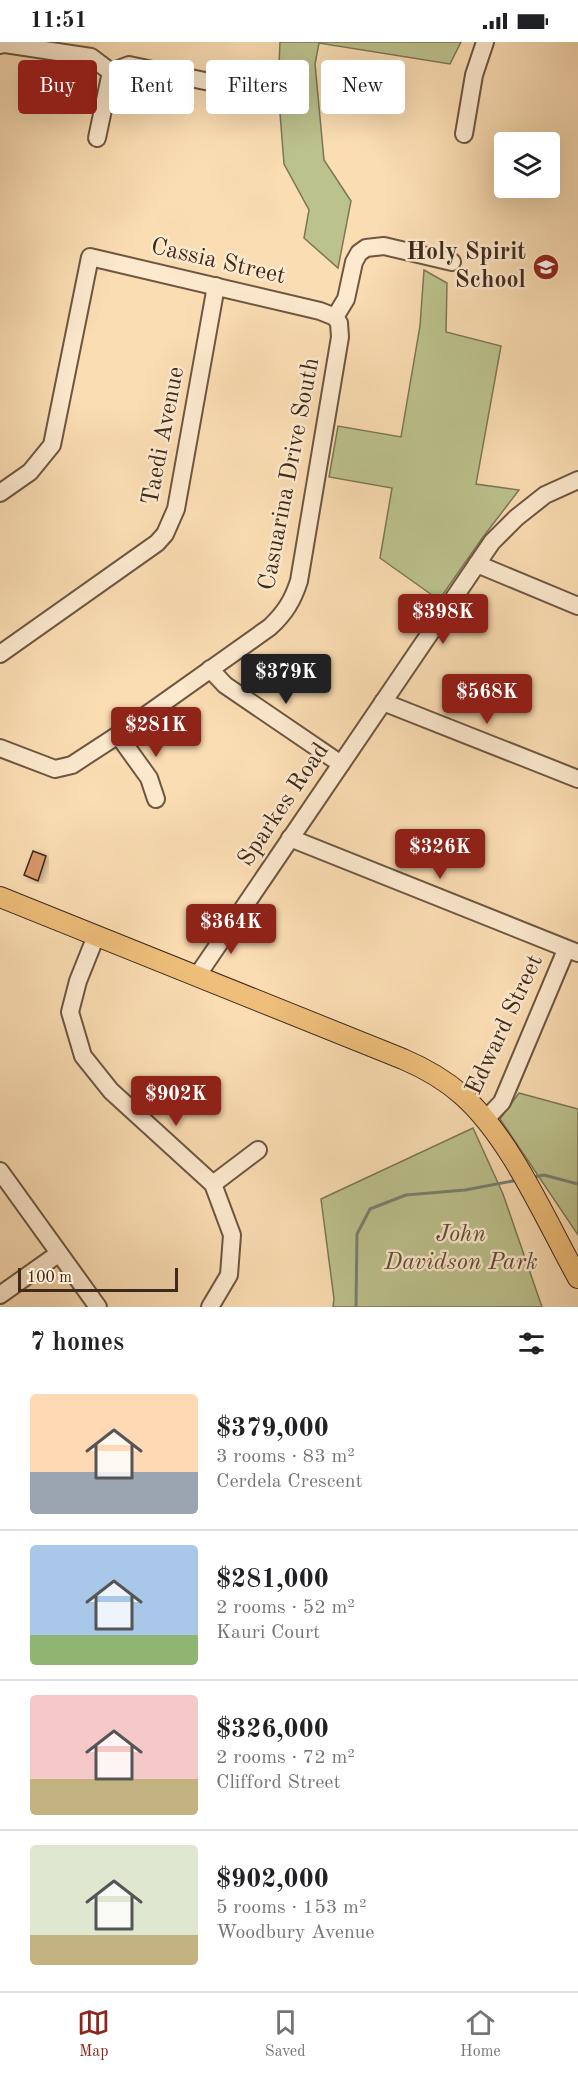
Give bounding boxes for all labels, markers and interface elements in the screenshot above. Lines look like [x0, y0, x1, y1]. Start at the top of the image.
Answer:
text: 11:51 [30, 10, 87, 32]
chip: Buy [18, 60, 97, 114]
chip: Rent [109, 60, 194, 114]
chip: Filters [206, 60, 309, 114]
chip: New [321, 60, 405, 114]
map controls [494, 132, 560, 198]
button: layers [494, 132, 560, 198]
street label: Cassia Street [148, 235, 288, 289]
place label: Holy Spirit School [406, 241, 526, 293]
school or university icon: Holy Spirit School [531, 252, 561, 282]
street label: Casuarina Drive South [256, 356, 324, 592]
street label: Taedi Avenue [139, 365, 189, 507]
pin: $398K [401, 594, 485, 645]
text: $398K [412, 603, 474, 623]
pin: $379K [244, 654, 328, 705]
text: $379K [255, 663, 317, 683]
pin: $568K [445, 674, 529, 725]
text: $568K [456, 683, 518, 703]
pin: $281K [114, 707, 198, 758]
text: $281K [125, 716, 187, 736]
street label: Sparkes Road [234, 739, 334, 871]
pin: $326K [398, 829, 482, 880]
text: $326K [409, 838, 471, 858]
pin: $364K [189, 904, 273, 955]
text: $364K [200, 913, 262, 933]
street label: Edward Street [462, 951, 548, 1099]
pin: $902K [134, 1076, 218, 1127]
text: $902K [145, 1085, 207, 1105]
park label: John Davidson Park [383, 1223, 538, 1275]
scale bar [18, 1265, 178, 1292]
text: 100 m [27, 1270, 72, 1286]
icon: filters [515, 1327, 548, 1360]
text: 7 homes [30, 1330, 124, 1356]
text: $379,000 [216, 1416, 329, 1442]
icon: home [78, 1418, 150, 1490]
text: 3 rooms · 83 m² [216, 1447, 355, 1467]
text: Cerdela Crescent [216, 1472, 363, 1492]
text: $281,000 [216, 1567, 329, 1593]
icon: home [78, 1569, 150, 1641]
text: 2 rooms · 52 m² [216, 1598, 355, 1618]
text: Kauri Court [216, 1623, 320, 1643]
text: $326,000 [216, 1717, 329, 1743]
icon: home [78, 1719, 150, 1791]
text: 2 rooms · 72 m² [216, 1748, 355, 1768]
text: Clifford Street [216, 1773, 341, 1793]
text: $902,000 [216, 1867, 329, 1893]
icon: home [78, 1869, 150, 1941]
text: 5 rooms · 153 m² [216, 1898, 366, 1918]
text: Woodbury Avenue [216, 1923, 375, 1943]
tab: Map [77, 2006, 110, 2062]
tab: Saved [265, 2006, 306, 2062]
tab: Home [460, 2006, 501, 2062]

